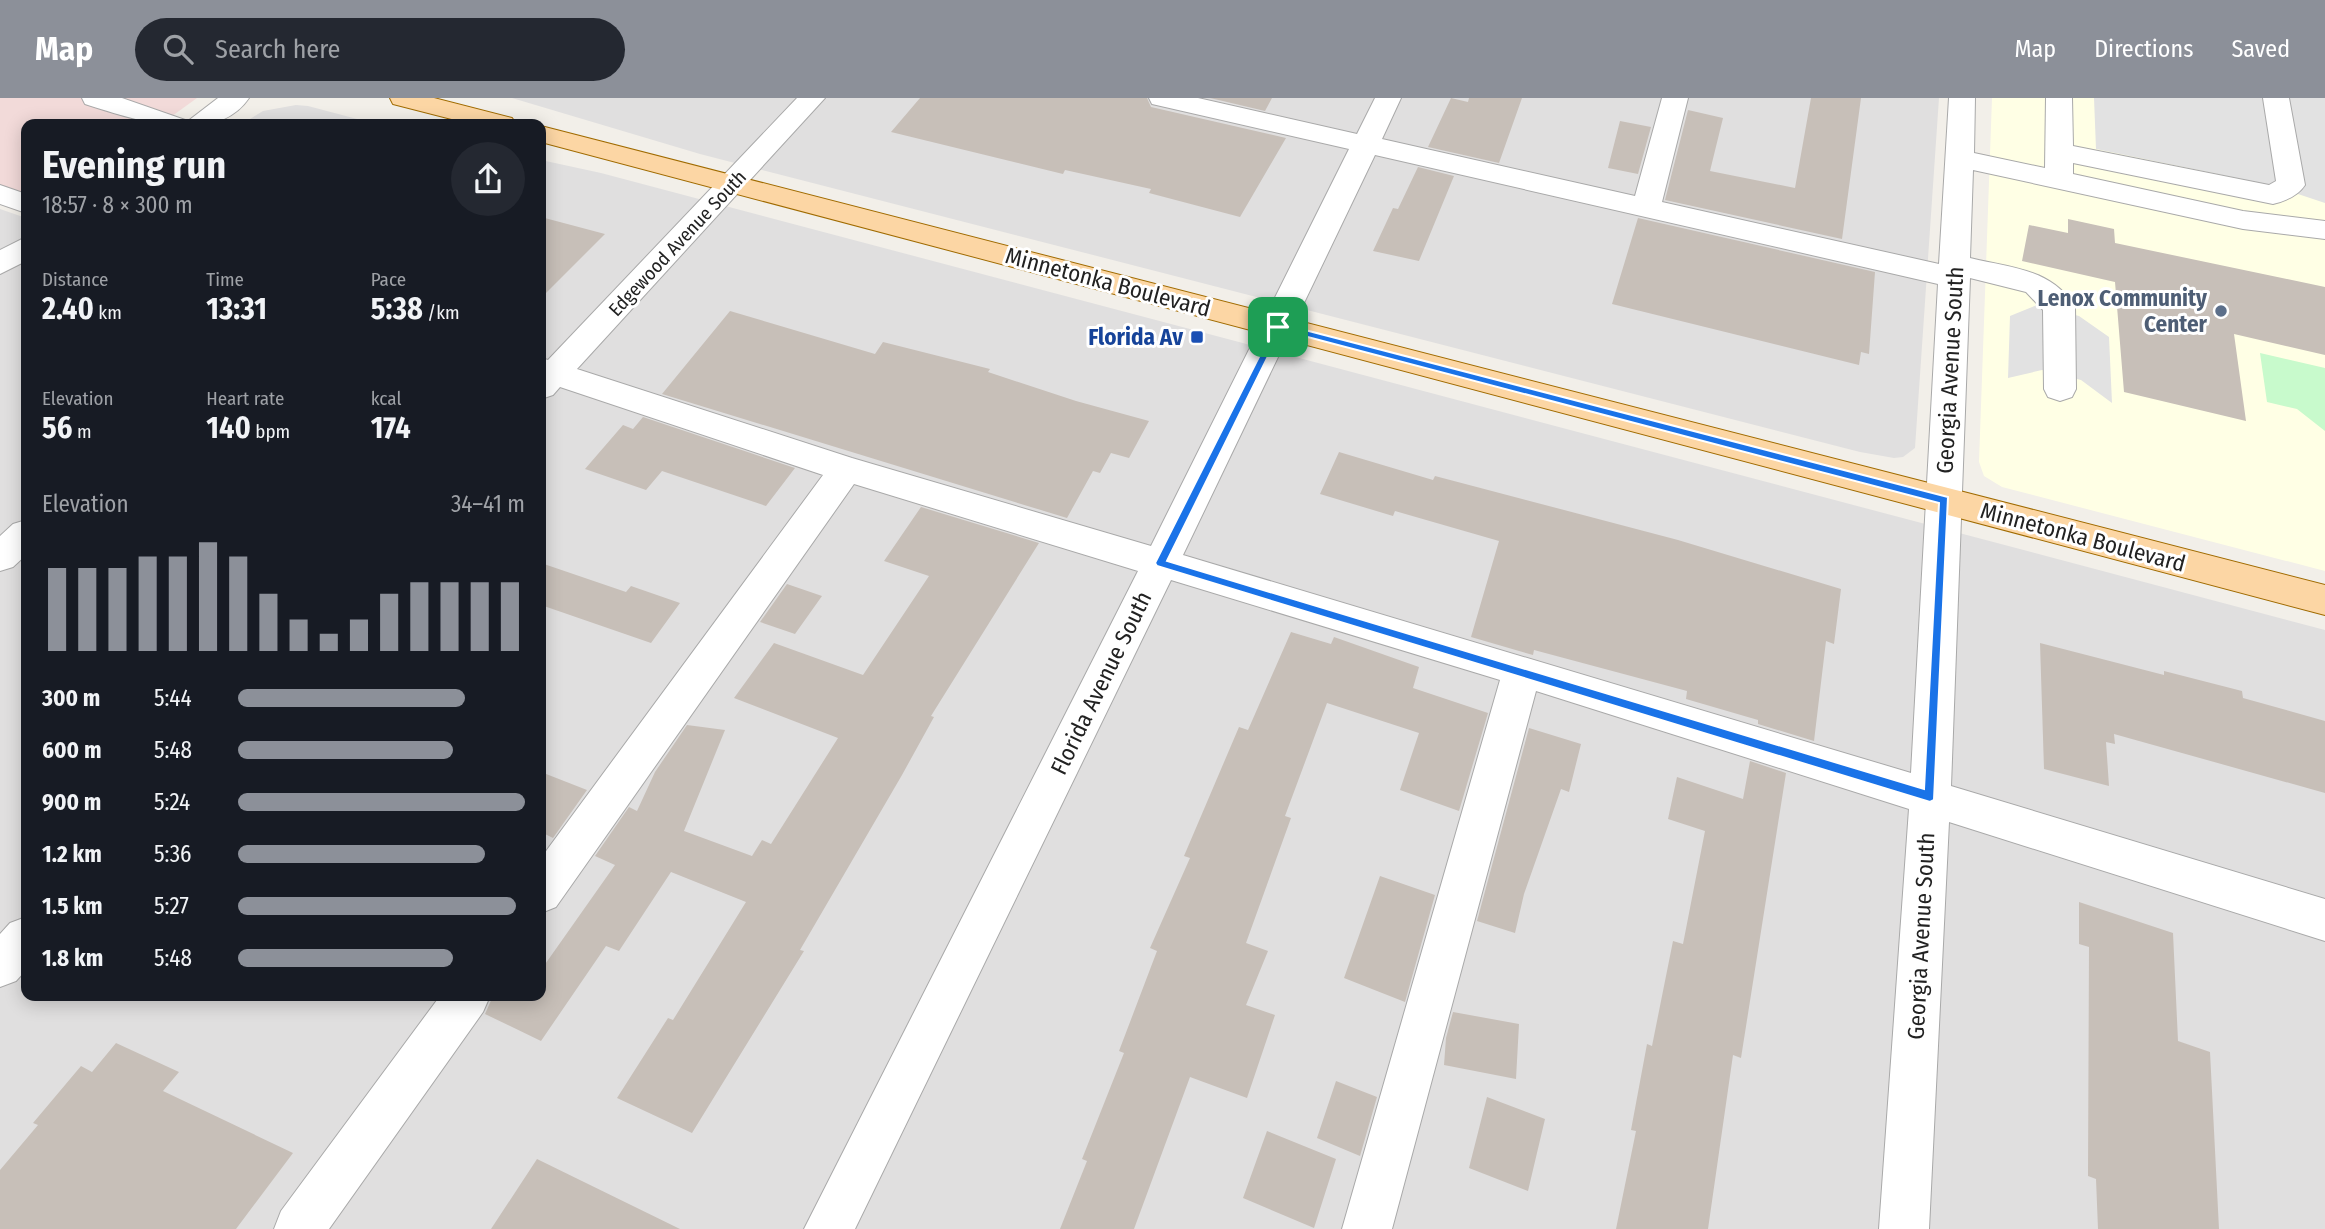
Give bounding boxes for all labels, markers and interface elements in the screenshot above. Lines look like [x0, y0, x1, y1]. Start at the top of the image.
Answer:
search box [135, 18, 625, 81]
text: Map [35, 29, 93, 69]
icon: search [159, 30, 197, 68]
text: Search here [215, 34, 340, 65]
text: Map [2015, 35, 2056, 63]
text: Directions [2094, 35, 2193, 63]
text: Saved [2231, 35, 2290, 63]
text: Evening run [42, 142, 226, 188]
button: share [451, 142, 525, 216]
street label: Edgewood Avenue South [604, 166, 751, 321]
text: 18:57 · 8 × 300 m [42, 191, 193, 219]
street label: Minnetonka Boulevard [1002, 241, 1214, 323]
street label: Georgia Avenue South [1931, 266, 1969, 474]
text: Distance [42, 268, 109, 291]
text: Time [206, 268, 244, 291]
text: Pace [371, 268, 406, 291]
place label: Lenox Community Center [2038, 284, 2208, 338]
text: 2.40 [42, 291, 94, 327]
text: 13:31 [206, 291, 267, 327]
text: 5:38 [371, 291, 423, 327]
pin [1248, 297, 1308, 357]
text: km [94, 301, 122, 324]
text: /km [423, 301, 460, 324]
marker: Lenox Community Center [2213, 303, 2229, 319]
icon: arrive [1259, 308, 1297, 346]
place label: Florida Av [1088, 323, 1183, 351]
marker: Florida Av [1189, 329, 1205, 345]
text: Elevation [42, 387, 114, 410]
text: Heart rate [206, 387, 284, 410]
text: kcal [371, 387, 401, 410]
text: 56 [42, 410, 72, 446]
text: 140 [206, 410, 251, 446]
text: 174 [371, 410, 411, 446]
text: m [72, 420, 92, 443]
text: bpm [251, 420, 290, 443]
text: Elevation [42, 490, 129, 518]
text: 34–41 m [451, 490, 525, 518]
street label: Minnetonka Boulevard [1977, 496, 2189, 578]
street label: Florida Avenue South [1044, 587, 1158, 779]
text: 300 m [42, 684, 100, 712]
text: 5:44 [154, 684, 192, 712]
text: 600 m [42, 736, 101, 764]
text: 5:48 [154, 736, 192, 764]
text: 900 m [42, 788, 101, 816]
text: 5:24 [154, 788, 190, 816]
street label: Georgia Avenue South [1902, 832, 1940, 1040]
text: 1.2 km [42, 840, 102, 868]
text: 5:36 [154, 840, 191, 868]
text: 1.5 km [42, 892, 103, 920]
text: 5:27 [154, 892, 189, 920]
text: 1.8 km [42, 944, 103, 972]
text: 5:48 [154, 944, 192, 972]

